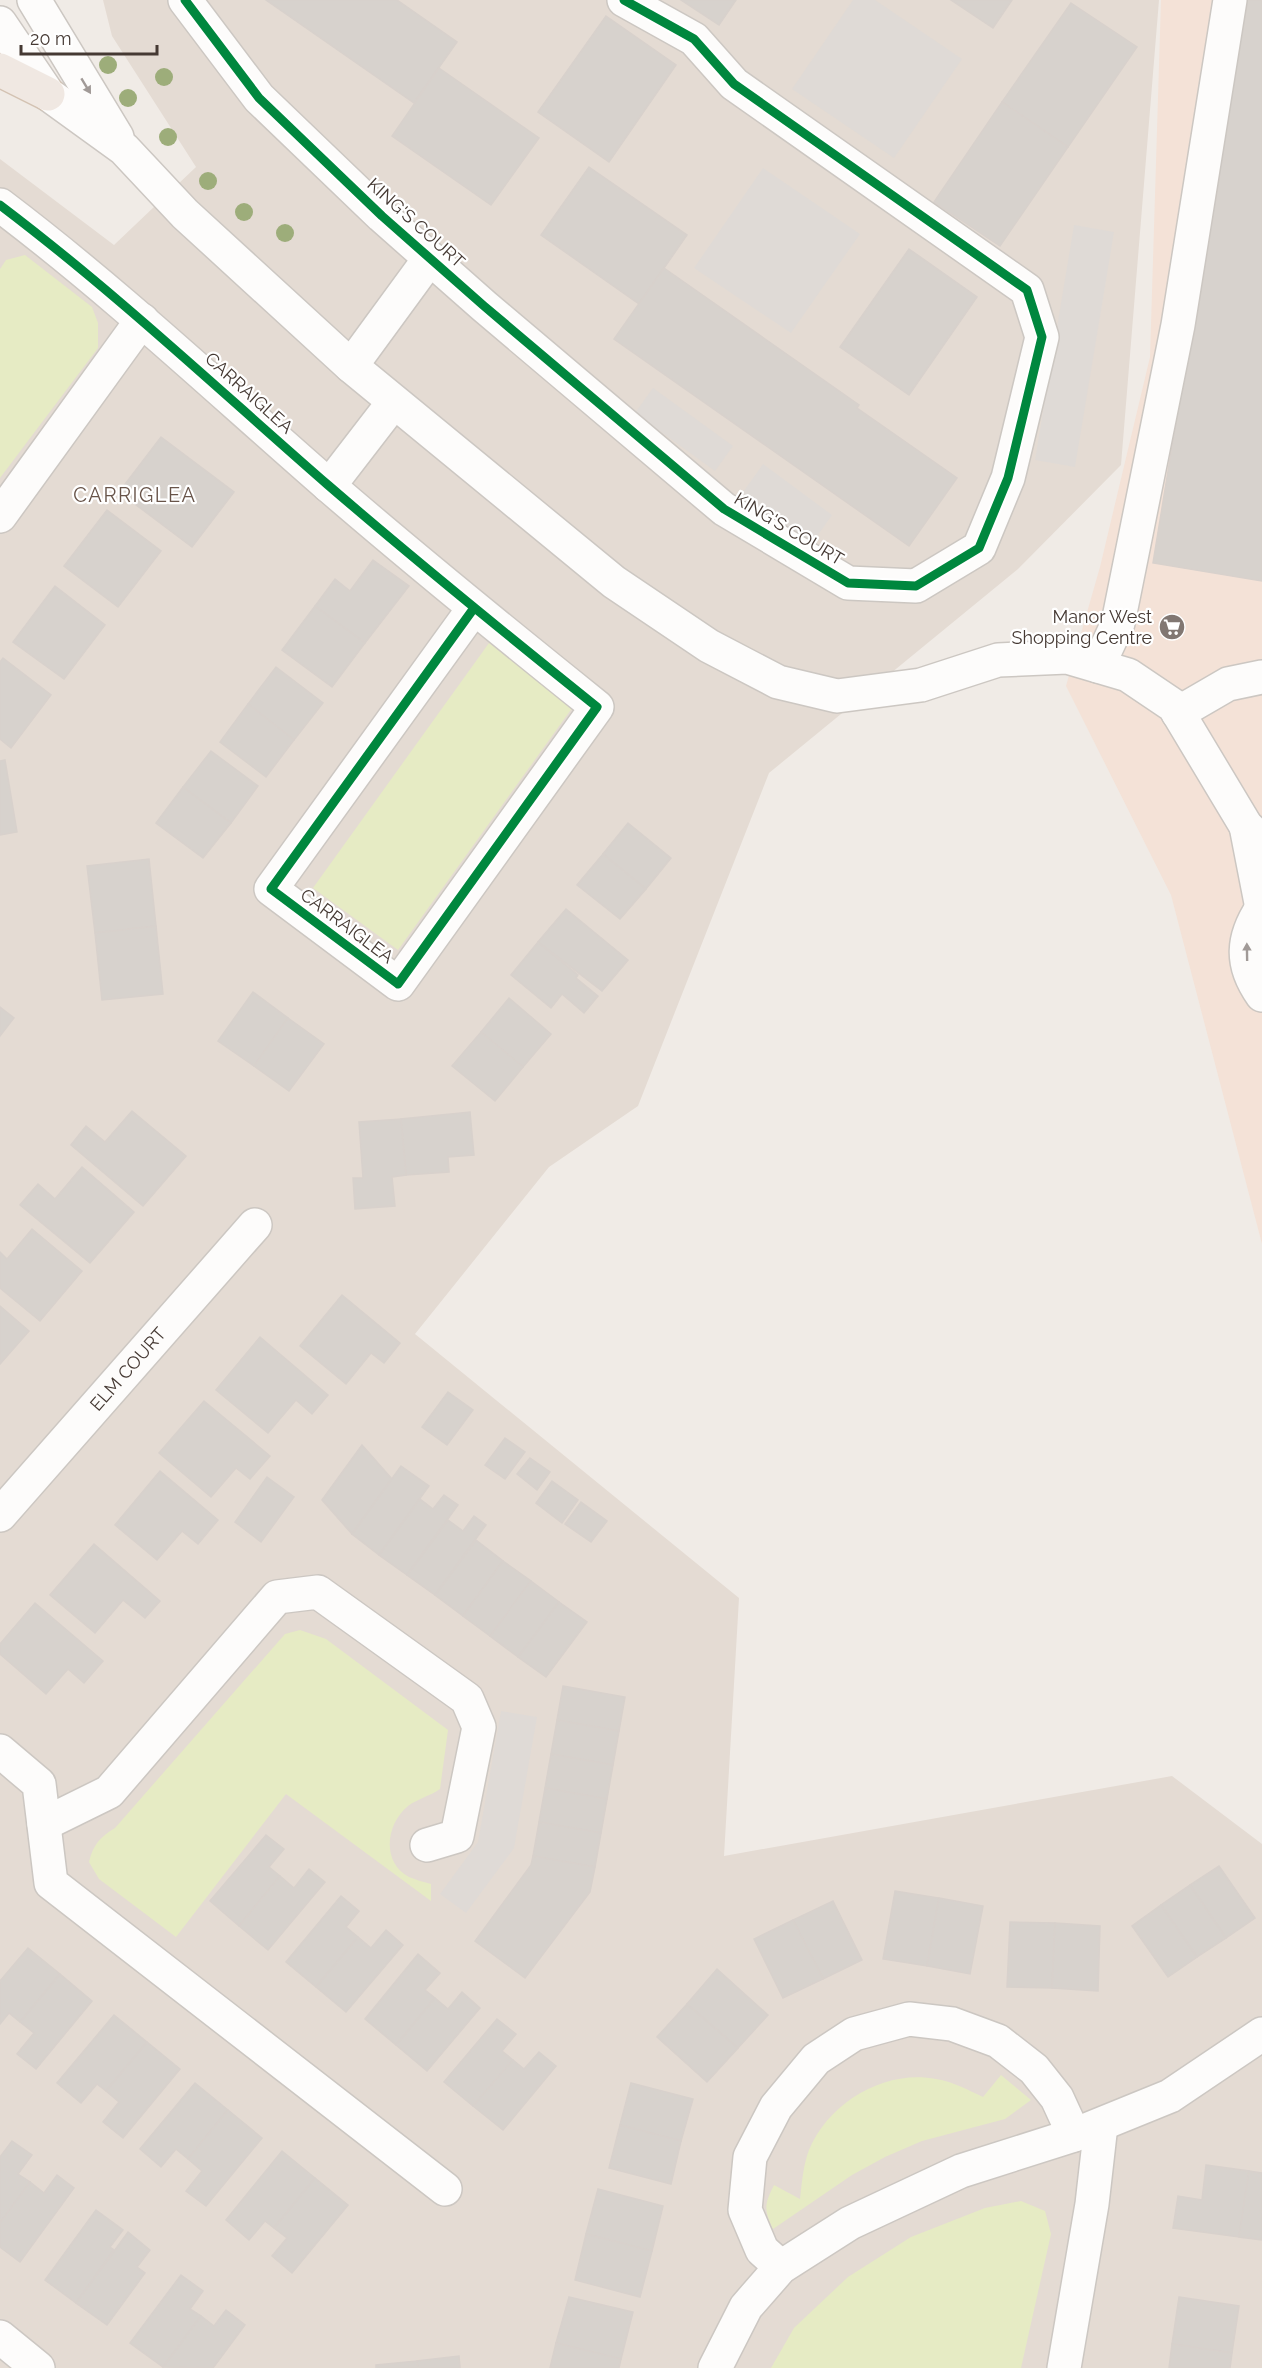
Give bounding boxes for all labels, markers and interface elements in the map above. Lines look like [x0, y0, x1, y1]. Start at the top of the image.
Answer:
scale bar [21, 18, 158, 56]
text: 20 m [30, 28, 72, 49]
one-way arrow [80, 78, 91, 94]
street label: KING'S COURT [363, 173, 469, 272]
street label: CARRAIGLEA [201, 348, 298, 438]
district label: CARRIGLEA [73, 483, 197, 507]
street label: KING'S COURT [731, 488, 848, 569]
place label: Manor West Shopping Centre [1012, 606, 1152, 648]
supermarket icon: Manor West Shopping Centre [1157, 612, 1187, 642]
street label: CARRAIGLEA [297, 884, 398, 967]
one-way arrow [1242, 942, 1252, 961]
street label: ELM COURT [86, 1323, 170, 1415]

